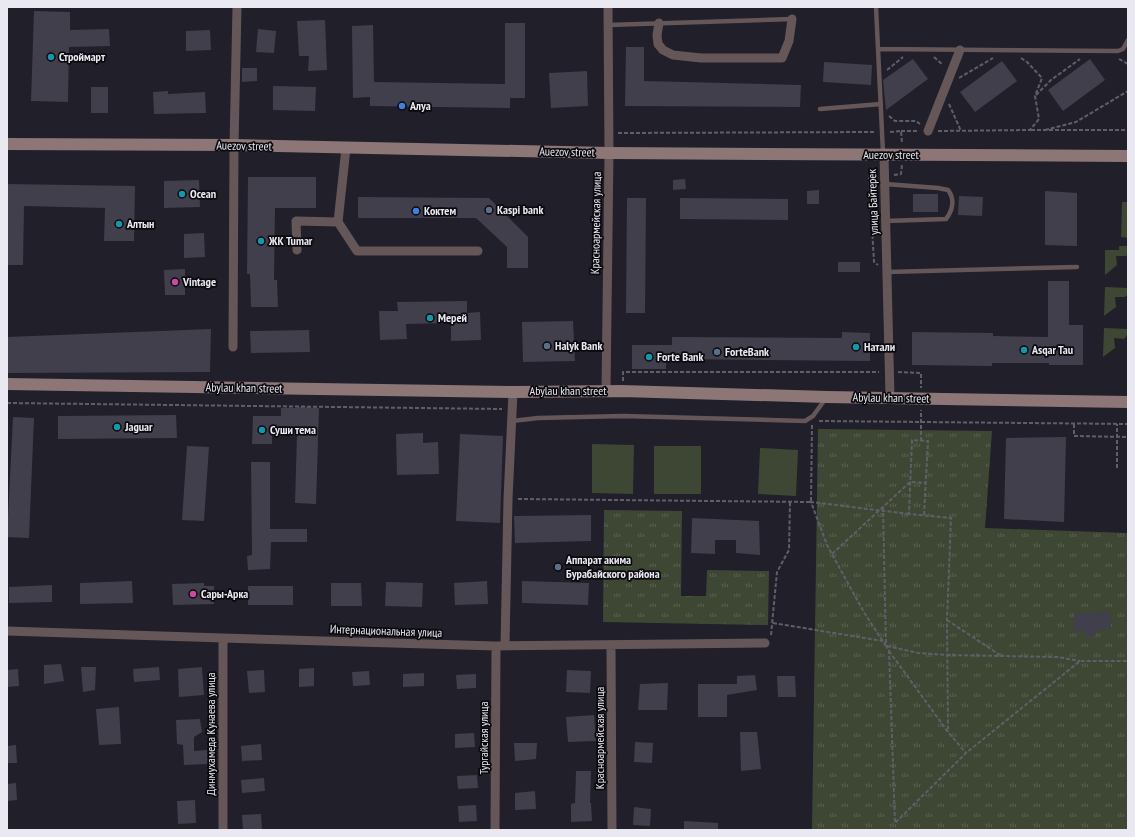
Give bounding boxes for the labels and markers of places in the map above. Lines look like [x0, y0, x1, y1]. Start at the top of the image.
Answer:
place label: Строймарт [59, 49, 106, 64]
marker: Строймарт [46, 52, 56, 62]
place label: Алуа [409, 98, 431, 113]
marker: Алуа [397, 101, 407, 111]
place label: Ocean [190, 186, 216, 201]
marker: Ocean [177, 189, 187, 199]
place label: Kaspi bank [497, 202, 543, 217]
place label: Коктем [424, 203, 456, 218]
marker: Kaspi bank [484, 205, 494, 215]
marker: Коктем [411, 206, 421, 216]
place label: Алтын [126, 216, 154, 231]
marker: Алтын [114, 219, 124, 229]
place label: ЖК Tumar [268, 233, 313, 248]
marker: ЖК Tumar [256, 236, 266, 246]
place label: Vintage [182, 274, 216, 289]
marker: Vintage [170, 277, 180, 287]
place label: Мерей [438, 310, 467, 325]
marker: Мерей [425, 313, 435, 323]
place label: Halyk Bank [555, 338, 602, 353]
place label: Натали [864, 339, 895, 354]
marker: Halyk Bank [542, 341, 552, 351]
marker: Натали [851, 342, 861, 352]
place label: Asqar Tau [1031, 342, 1073, 357]
place label: ForteBank [725, 344, 769, 359]
marker: Asqar Tau [1019, 345, 1029, 355]
marker: ForteBank [712, 347, 722, 357]
place label: Forte Bank [657, 349, 703, 364]
marker: Forte Bank [644, 352, 654, 362]
place label: Jaguar [124, 419, 153, 434]
marker: Jaguar [112, 422, 122, 432]
place label: Суши тема [270, 422, 316, 437]
marker: Суши тема [257, 425, 267, 435]
place label: Аппарат акима Бурабайского района [565, 552, 660, 581]
marker: Аппарат акима Бурабайского района [553, 562, 563, 572]
place label: Сары-Арка [201, 586, 248, 601]
marker: Сары-Арка [188, 589, 198, 599]

